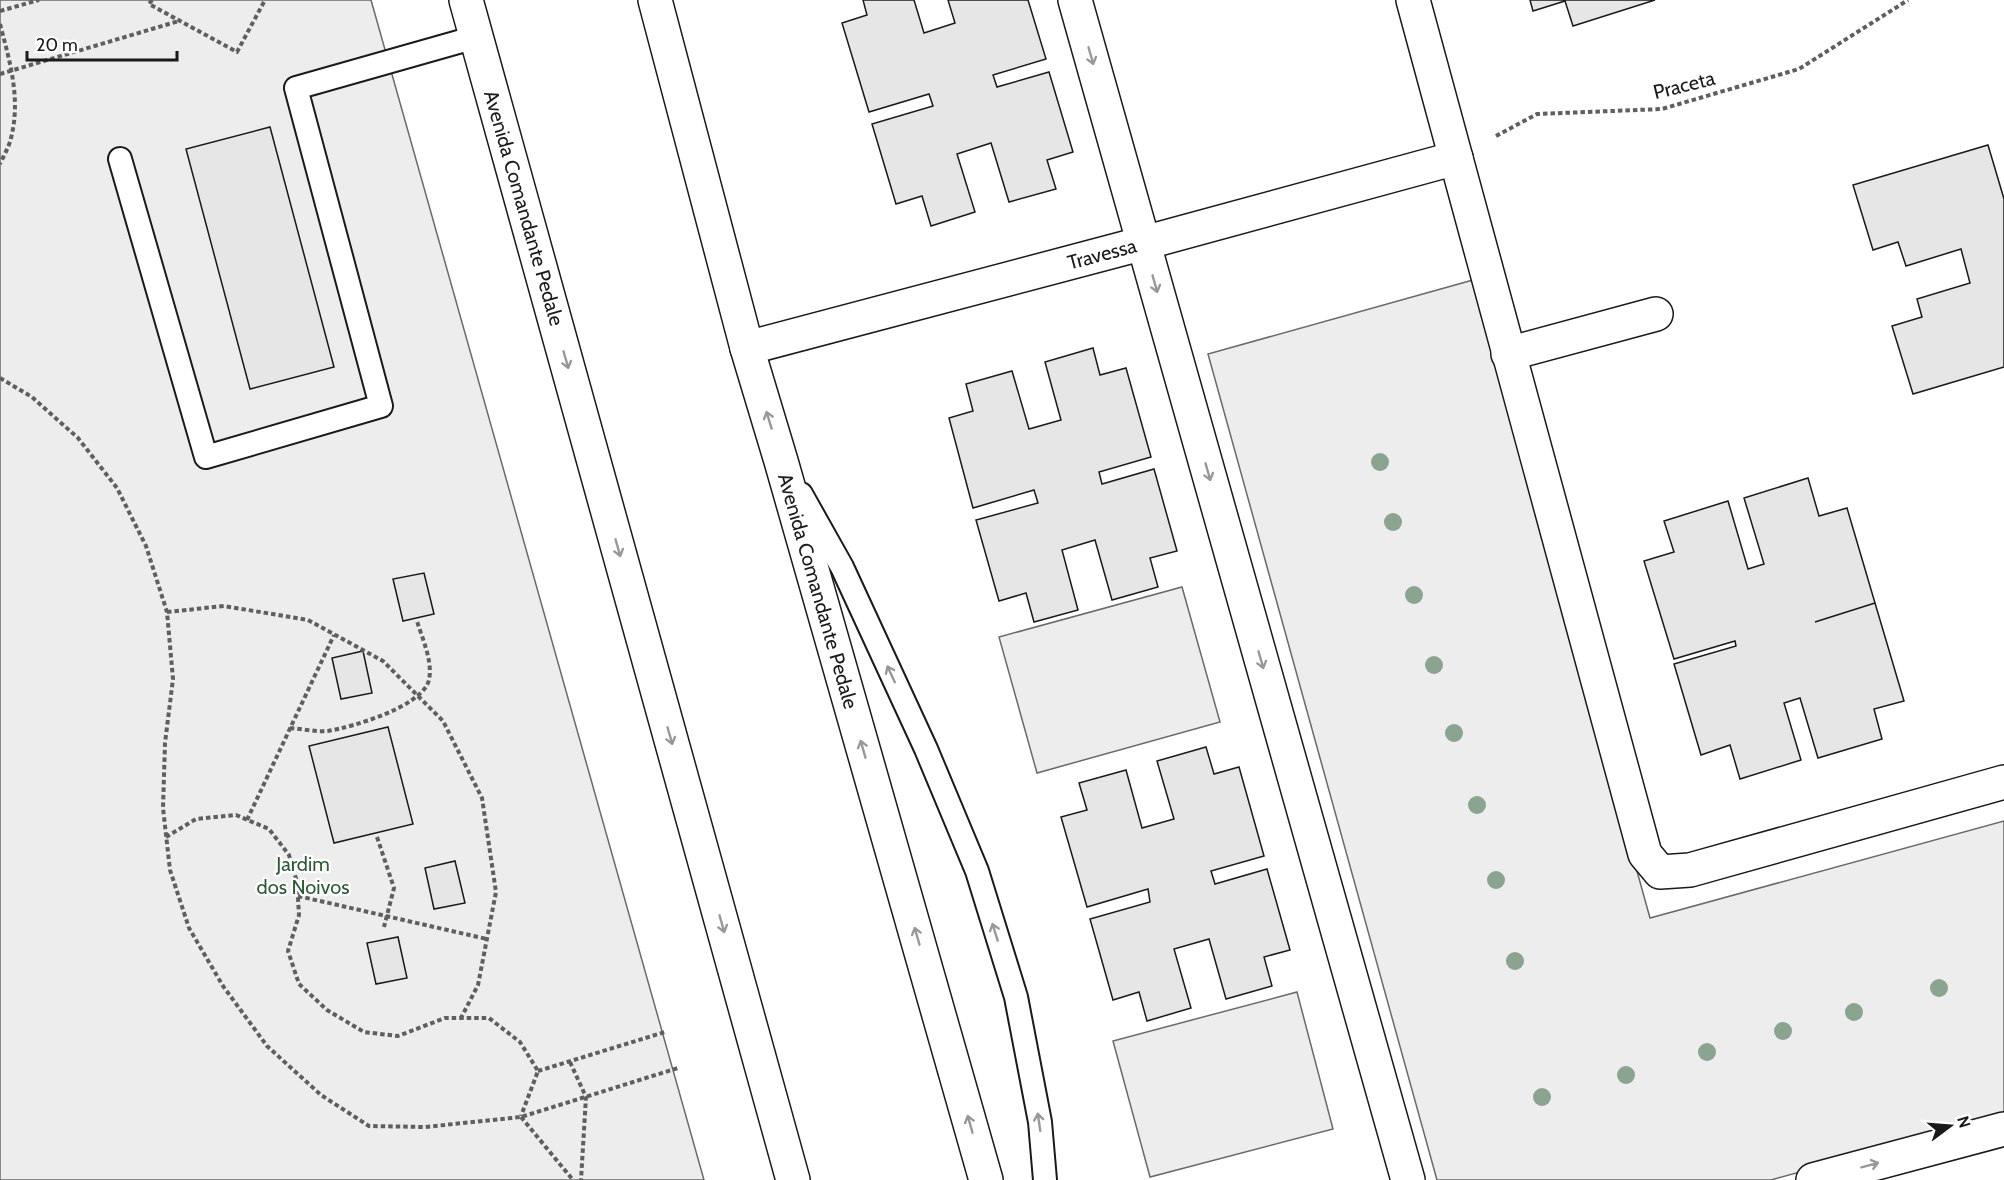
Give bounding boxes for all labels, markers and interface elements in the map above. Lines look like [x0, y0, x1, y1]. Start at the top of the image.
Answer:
scale bar [27, 24, 177, 62]
text: 20 m [36, 34, 78, 56]
one-way arrow [1086, 46, 1097, 65]
street label: Praceta [1651, 66, 1718, 104]
street label: Avenida Comandante Pedale [479, 88, 569, 328]
street label: Travessa [1065, 233, 1139, 275]
one-way arrow [1150, 274, 1161, 293]
one-way arrow [560, 350, 572, 369]
one-way arrow [763, 411, 774, 430]
one-way arrow [1203, 462, 1214, 481]
street label: Avenida Comandante Pedale [773, 471, 863, 711]
one-way arrow [613, 538, 624, 557]
one-way arrow [1256, 650, 1267, 669]
one-way arrow [885, 665, 897, 683]
one-way arrow [665, 726, 676, 745]
one-way arrow [857, 740, 869, 759]
park label: Jardim dos Noivos [257, 852, 349, 899]
one-way arrow [717, 914, 728, 933]
one-way arrow [989, 923, 1000, 942]
one-way arrow [911, 927, 922, 946]
north arrow [1920, 1096, 1980, 1156]
one-way arrow [1034, 1112, 1045, 1132]
text: N [1953, 1114, 1975, 1130]
one-way arrow [964, 1115, 976, 1134]
one-way arrow [1860, 1159, 1879, 1170]

